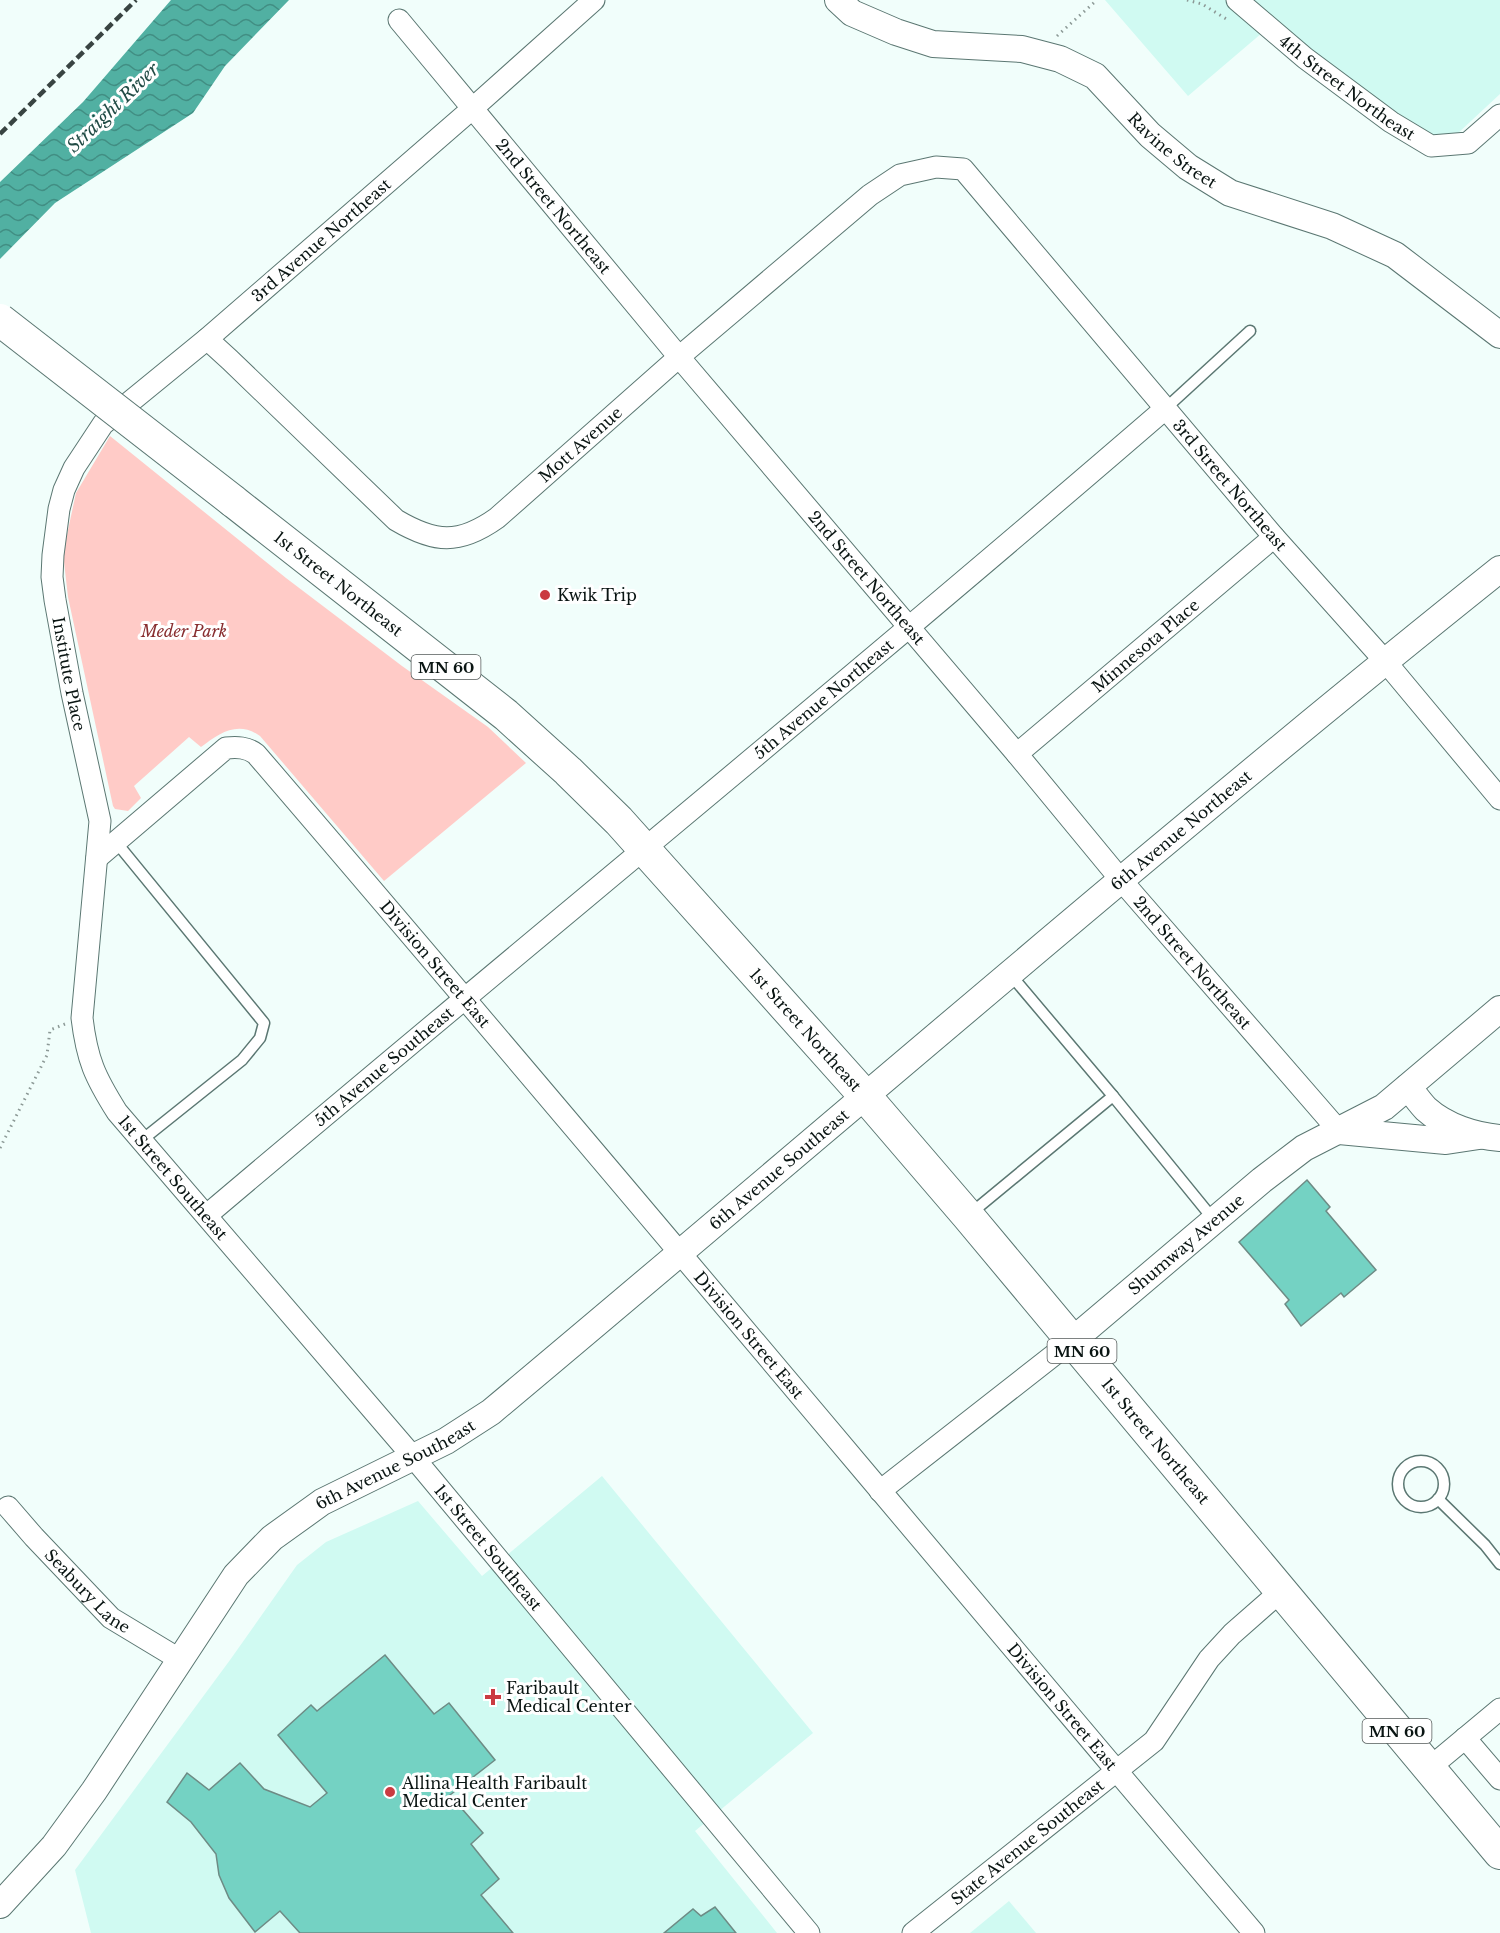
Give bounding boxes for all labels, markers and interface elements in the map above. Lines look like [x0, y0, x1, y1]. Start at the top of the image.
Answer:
street label: 4th Street Northeast [1275, 31, 1419, 144]
water label: Straight River [62, 58, 164, 157]
street label: Ravine Street [1124, 108, 1221, 192]
street label: 2nd Street Northeast [492, 135, 616, 278]
street label: 3rd Avenue Northeast [247, 174, 395, 306]
street label: Mott Avenue [534, 402, 626, 487]
street label: 3rd Street Northeast [1169, 415, 1291, 555]
street label: 2nd Street Northeast [804, 507, 929, 649]
street label: 1st Street Northeast [270, 527, 407, 640]
place label: Kwik Trip [557, 585, 637, 605]
marker: Kwik Trip [538, 588, 552, 602]
street label: Minnesota Place [1088, 595, 1203, 697]
street label: Institute Place [48, 615, 90, 733]
park label: Meder Park [140, 621, 227, 641]
street label: 5th Avenue Northeast [750, 635, 897, 763]
road number: MN 60 [412, 655, 480, 679]
street label: 6th Avenue Northeast [1106, 766, 1255, 895]
street label: 2nd Street Northeast [1129, 892, 1256, 1033]
street label: Division Street East [376, 896, 495, 1031]
street label: 1st Street Northeast [746, 964, 866, 1095]
street label: 5th Avenue Southeast [310, 1002, 458, 1130]
street label: 6th Avenue Southeast [705, 1104, 853, 1234]
street label: 1st Street Southeast [114, 1111, 232, 1244]
street label: Shumway Avenue [1124, 1190, 1248, 1299]
street label: Division Street East [690, 1267, 809, 1403]
road number: MN 60 [1048, 1339, 1116, 1363]
street label: 1st Street Northeast [1097, 1374, 1214, 1508]
street label: 6th Avenue Southeast [311, 1415, 479, 1514]
street label: 1st Street Southeast [430, 1480, 546, 1614]
street label: Seabury Lane [41, 1545, 134, 1637]
street label: Division Street East [1003, 1639, 1122, 1774]
place label: Faribault Medical Center [506, 1678, 632, 1716]
marker: Faribault Medical Center [484, 1688, 502, 1706]
road number: MN 60 [1362, 1719, 1432, 1743]
place label: Allina Health Faribault Medical Center [401, 1773, 587, 1811]
street label: State Avenue Southeast [947, 1775, 1108, 1909]
marker: Allina Health Faribault Medical Center [383, 1785, 397, 1799]

